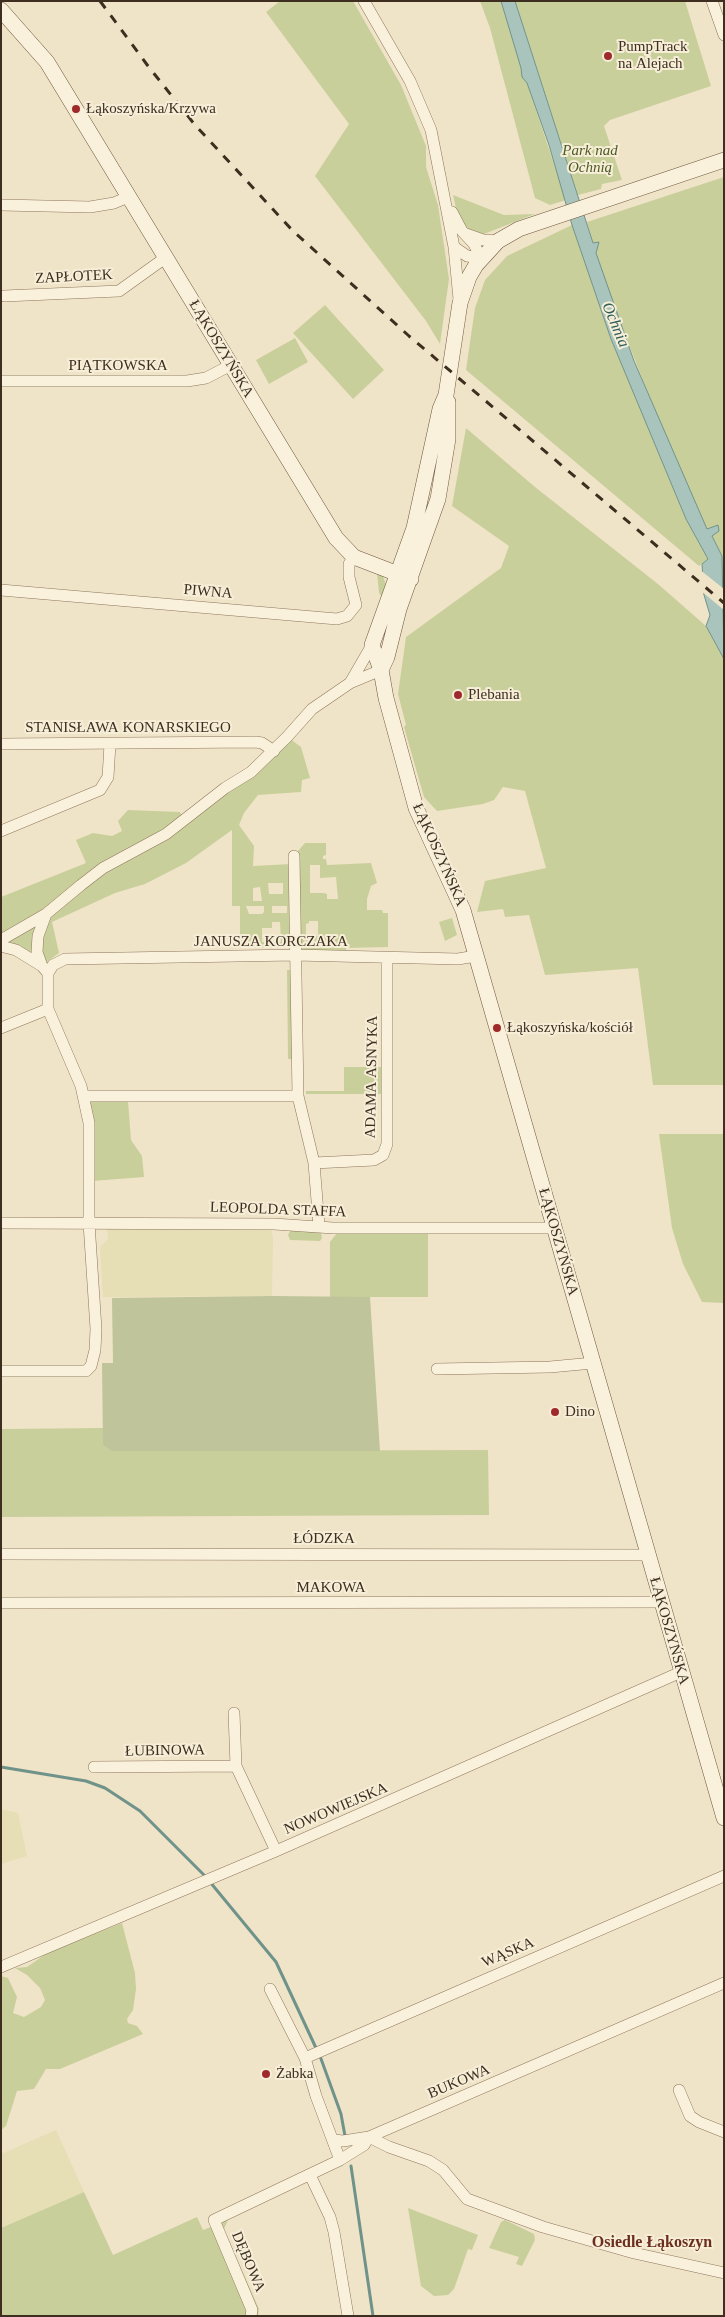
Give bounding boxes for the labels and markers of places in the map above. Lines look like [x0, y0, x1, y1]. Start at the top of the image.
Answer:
place label: PumpTrack na Alejach [618, 38, 687, 73]
marker: PumpTrack na Alejach [602, 50, 614, 62]
place label: Łąkoszyńska/Krzywa [86, 100, 216, 118]
marker: Łąkoszyńska/Krzywa [70, 103, 82, 115]
place label: Plebania [468, 686, 520, 704]
marker: Plebania [452, 689, 464, 701]
place label: Łąkoszyńska/kościół [507, 1019, 633, 1037]
marker: Łąkoszyńska/kościół [491, 1022, 503, 1034]
place label: Dino [565, 1403, 595, 1421]
marker: Dino [549, 1406, 561, 1418]
place label: Żabka [276, 2065, 313, 2083]
marker: Żabka [260, 2068, 272, 2080]

